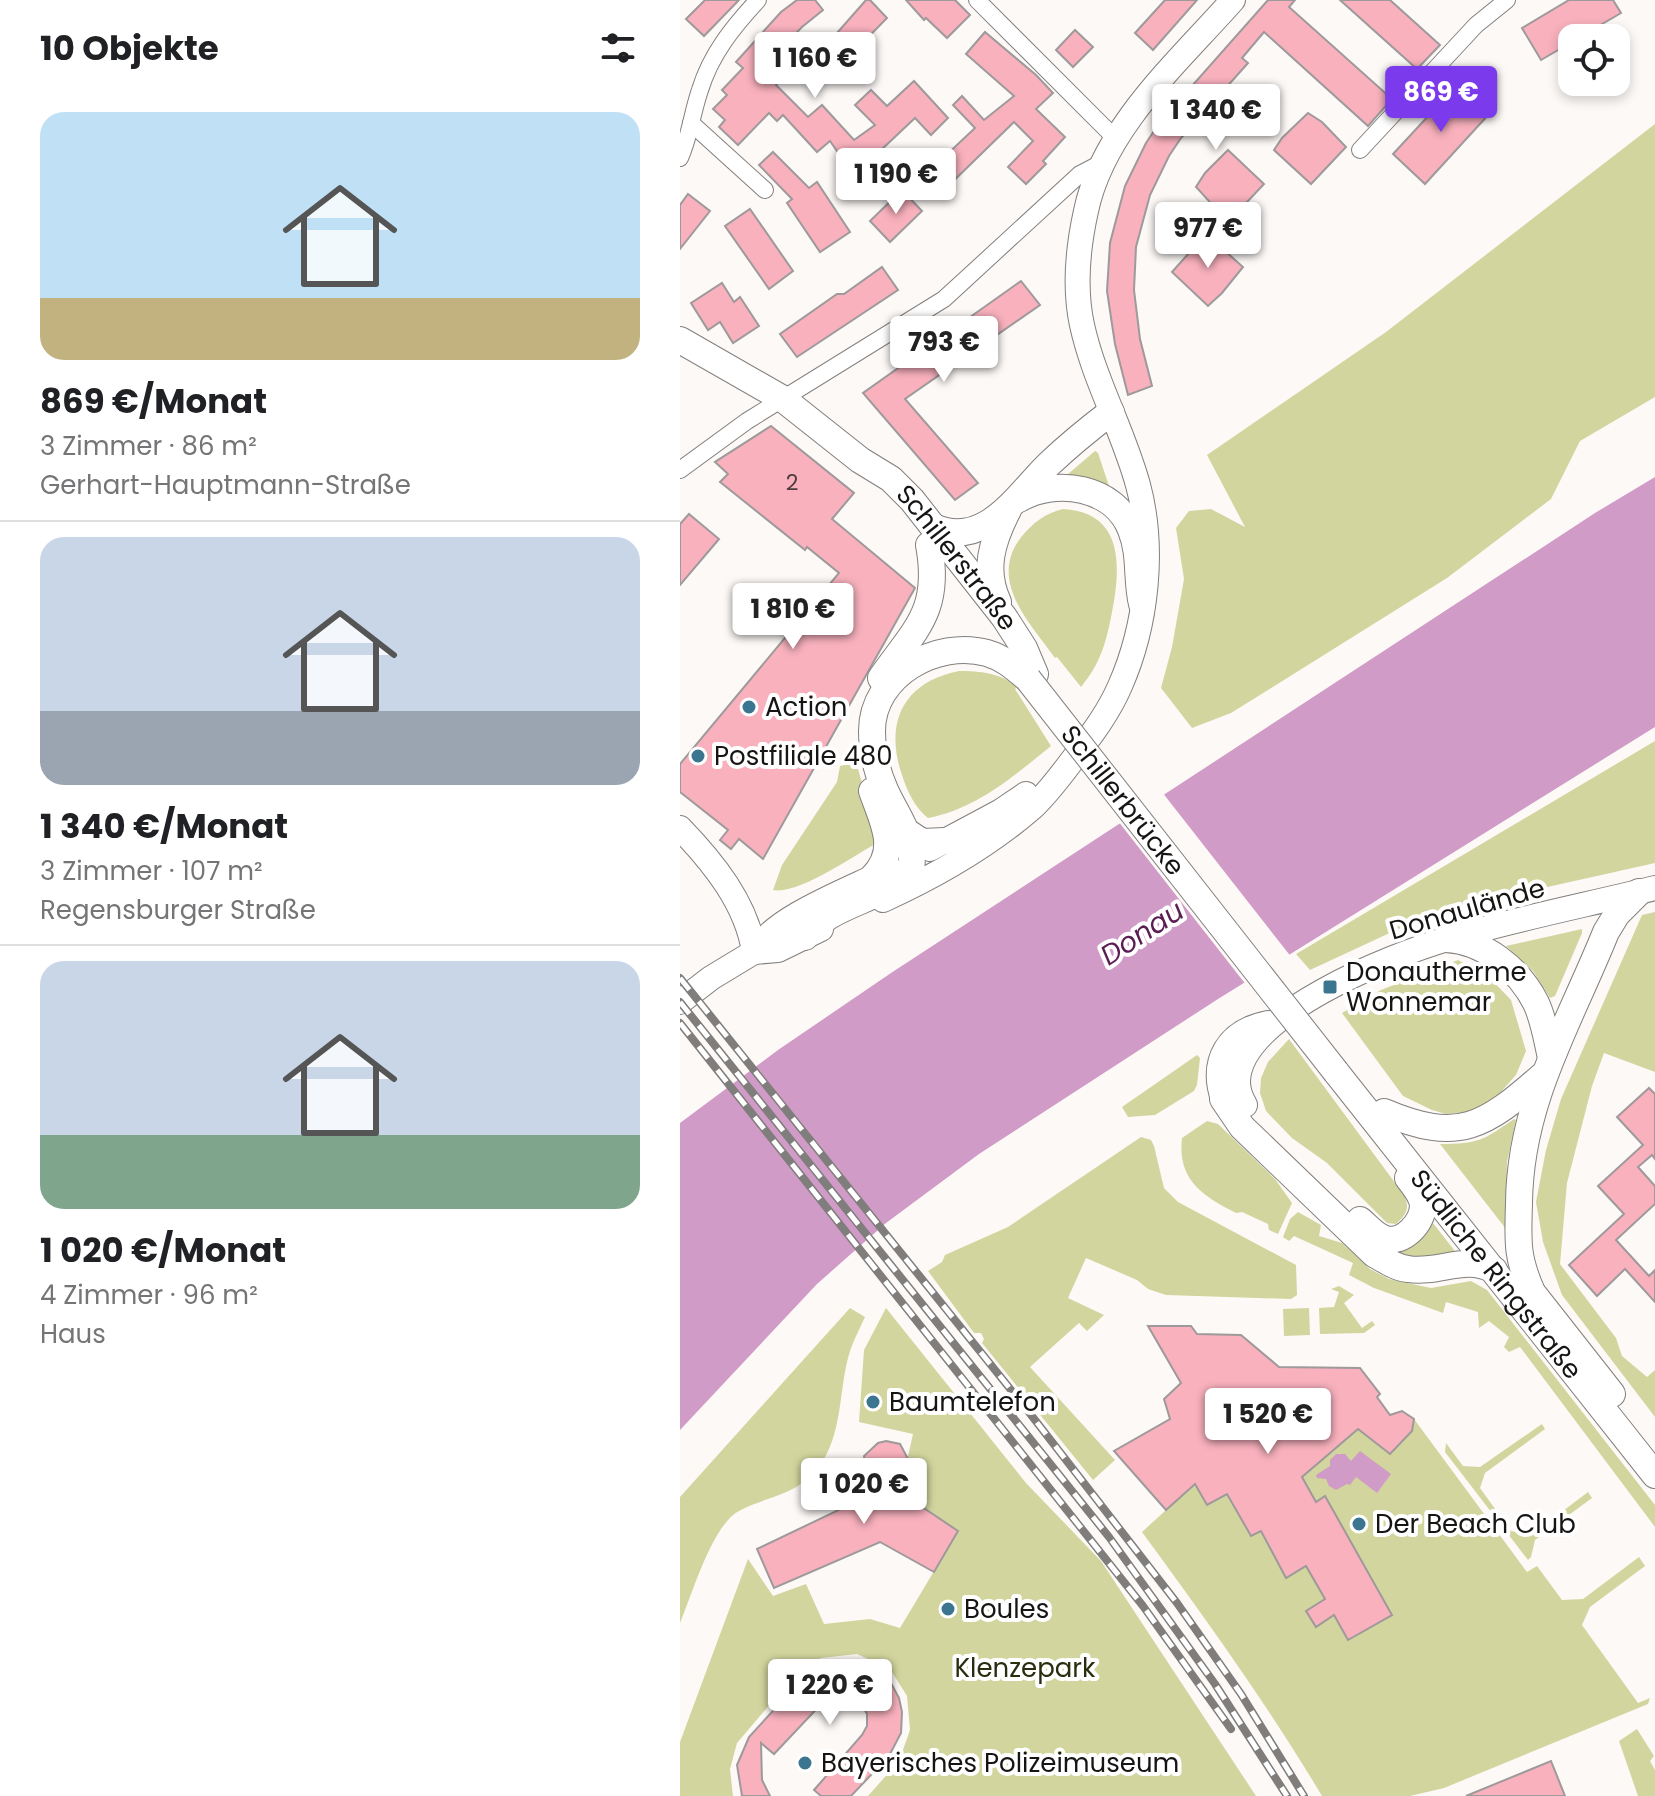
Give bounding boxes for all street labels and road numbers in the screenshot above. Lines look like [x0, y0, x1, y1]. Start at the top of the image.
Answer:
street label: Schillerstraße [888, 476, 1026, 637]
street label: Schillerbrücke [1053, 717, 1193, 883]
street label: Donaulände [1385, 870, 1549, 948]
street label: Südliche Ringstraße [1402, 1162, 1590, 1387]

